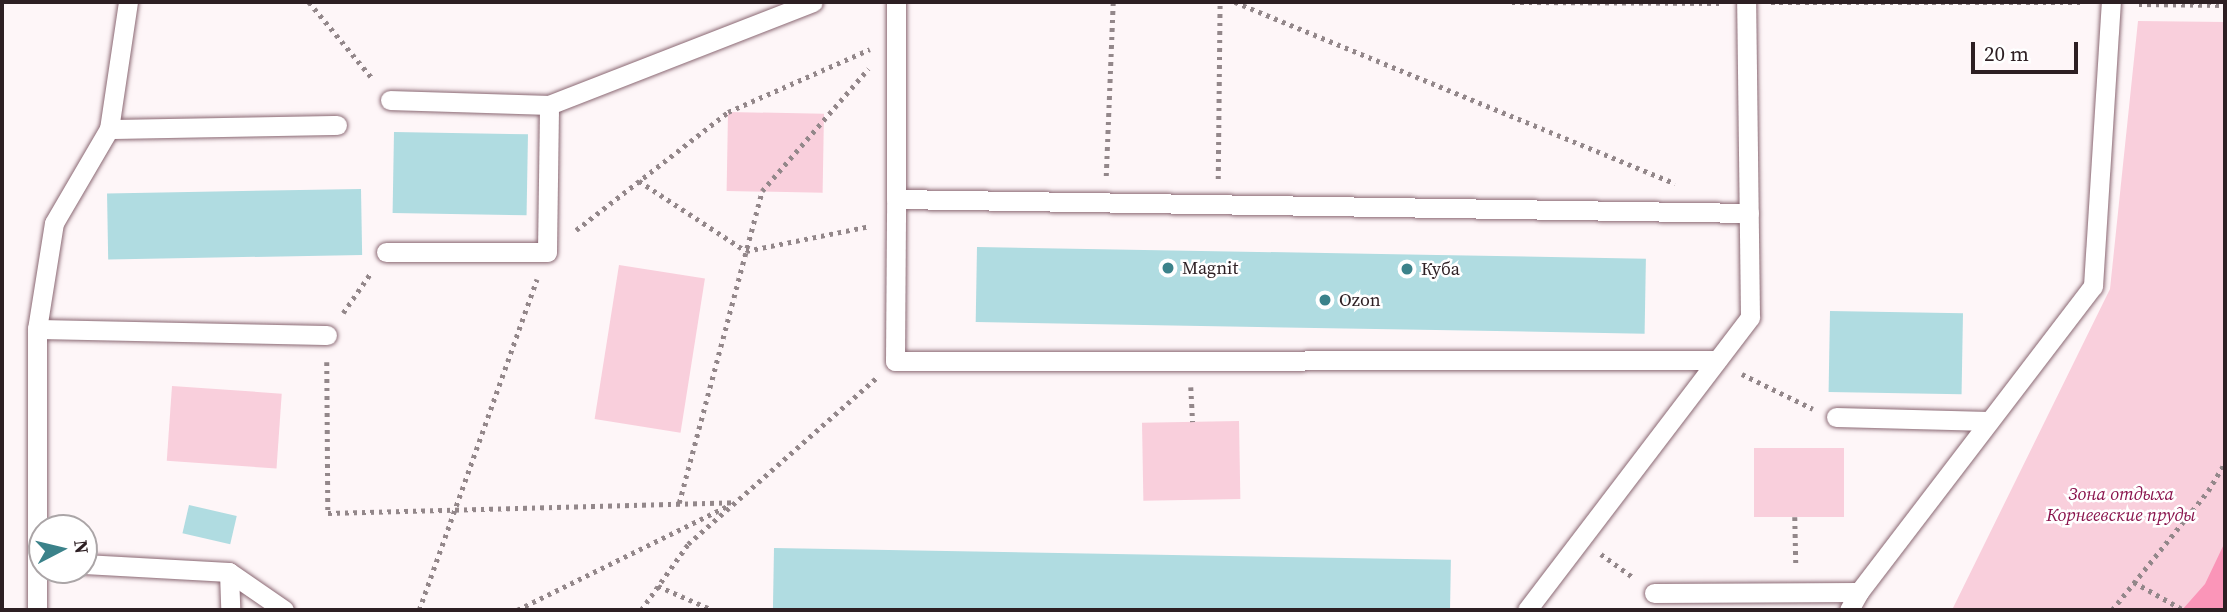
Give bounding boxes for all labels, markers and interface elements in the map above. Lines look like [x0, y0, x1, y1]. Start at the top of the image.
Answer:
scale bar [1975, 28, 2082, 72]
text: 20 m [1984, 39, 2029, 68]
place label: Magnit [1182, 257, 1238, 279]
place label: Куба [1421, 258, 1460, 280]
marker: Magnit [1160, 260, 1176, 276]
marker: Куба [1399, 261, 1415, 277]
place label: Ozon [1339, 289, 1381, 311]
marker: Ozon [1317, 292, 1333, 308]
park label: Зона отдыха Корнеевские пруды [2046, 484, 2196, 526]
north arrow [28, 514, 98, 584]
text: N [68, 538, 96, 555]

